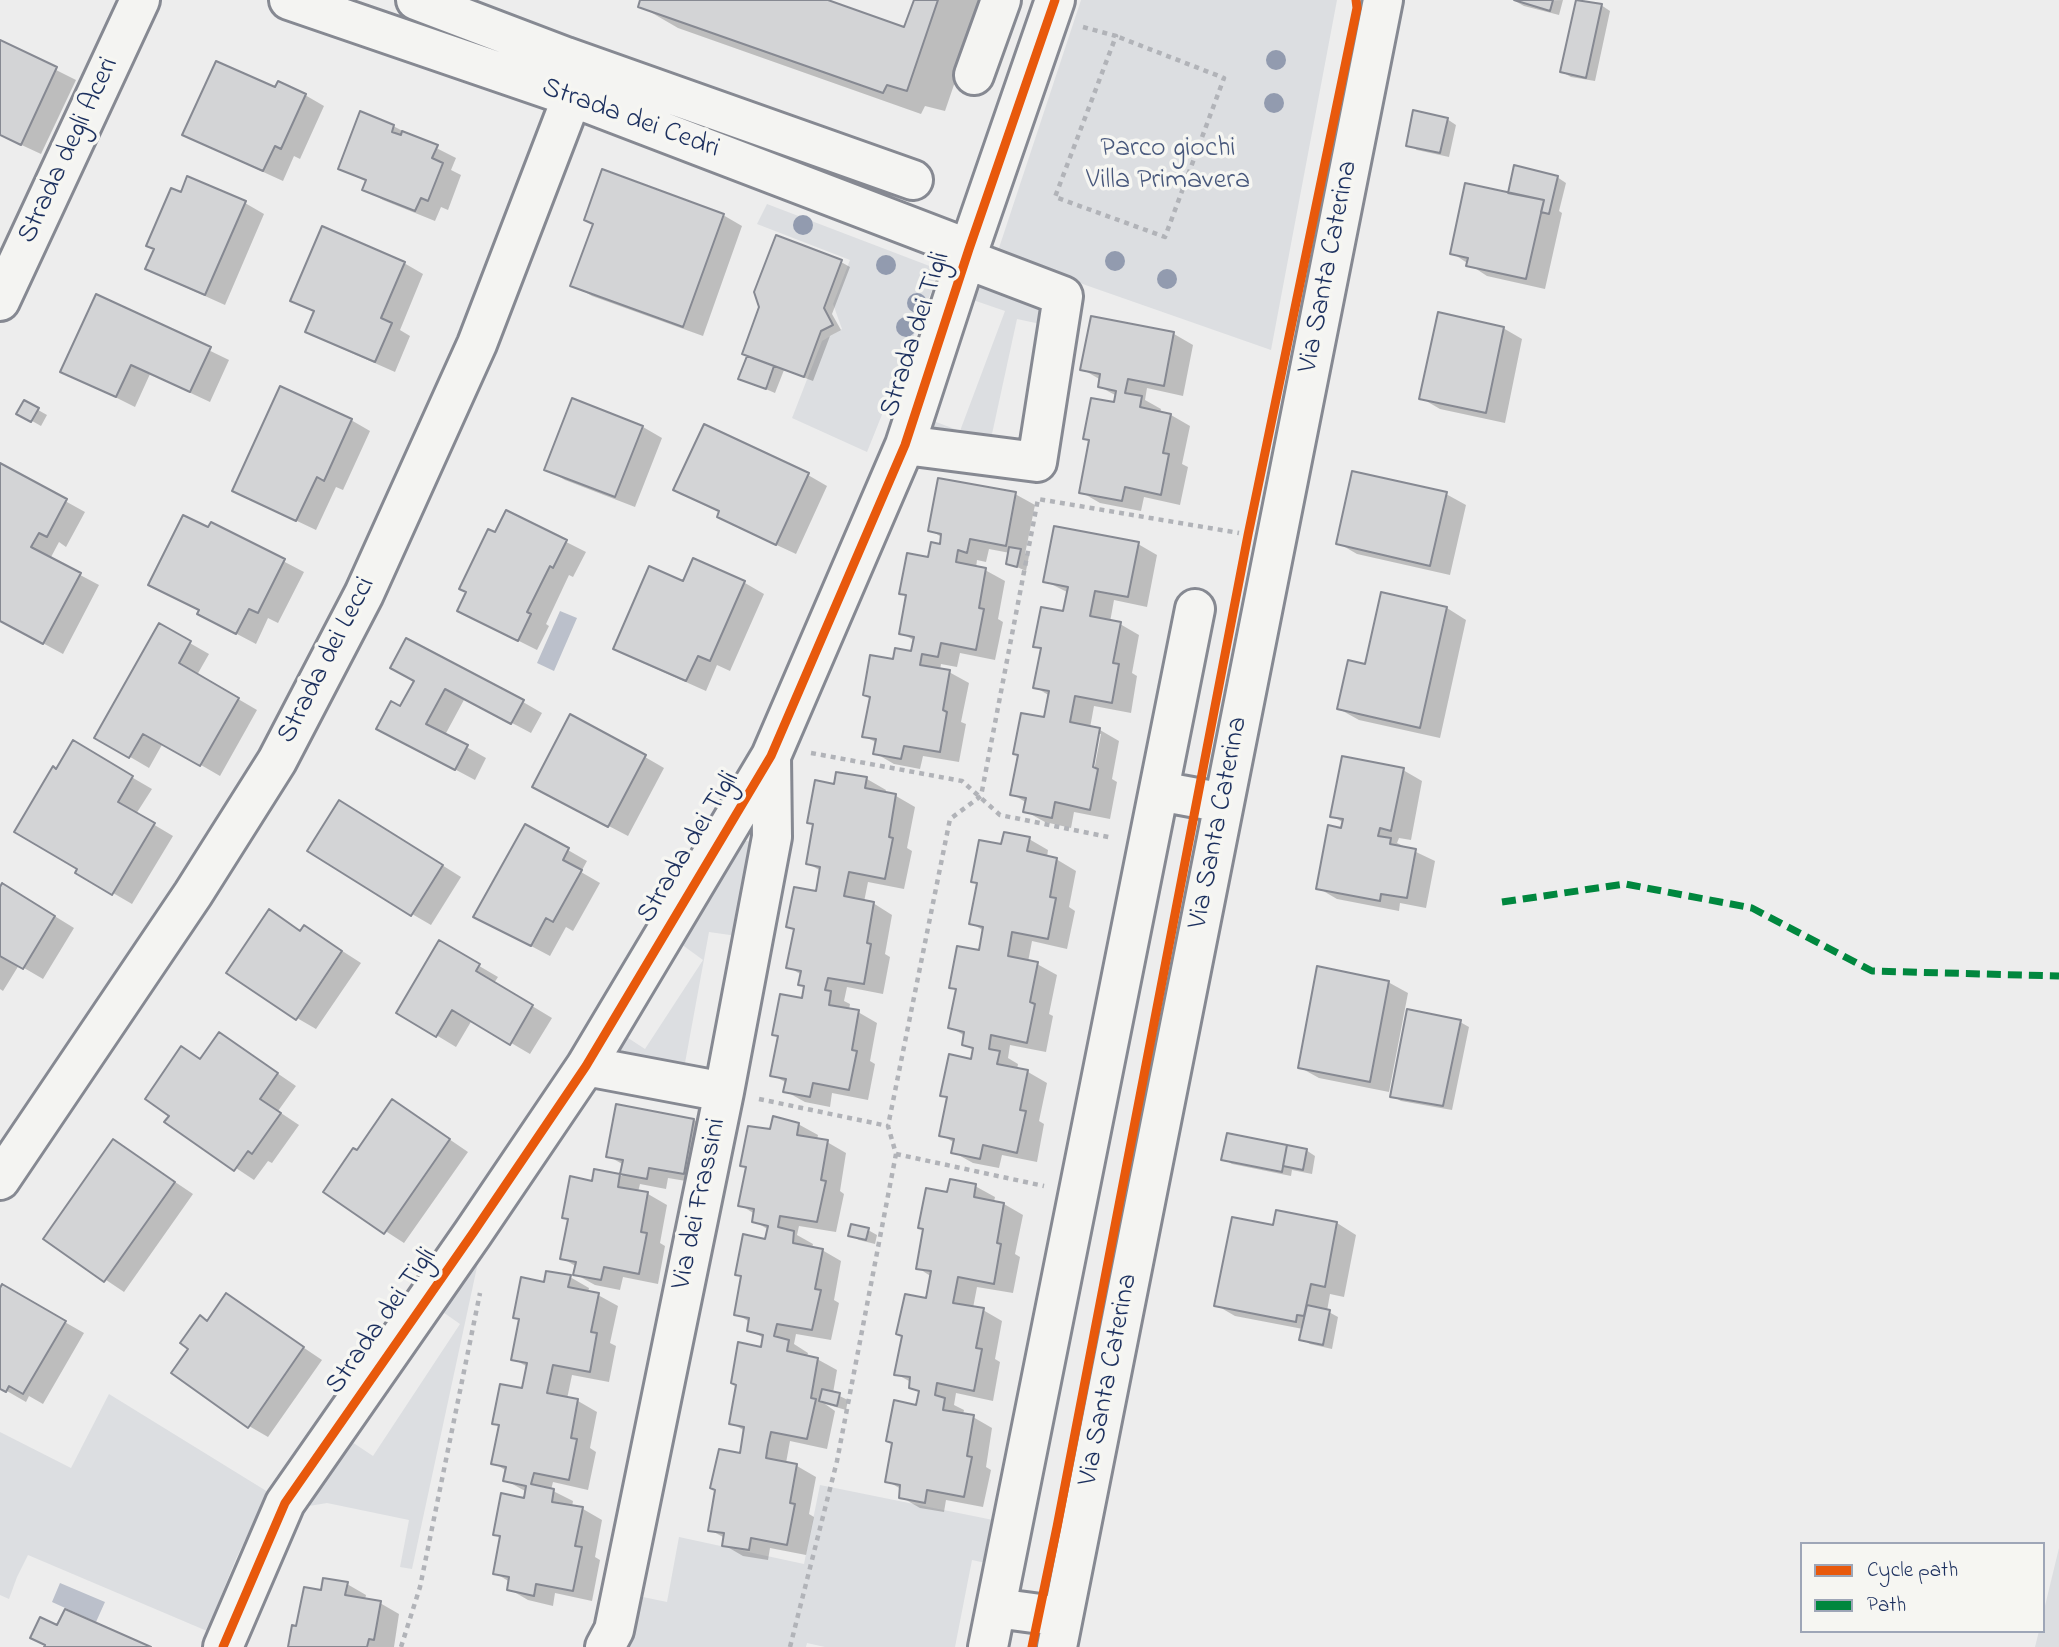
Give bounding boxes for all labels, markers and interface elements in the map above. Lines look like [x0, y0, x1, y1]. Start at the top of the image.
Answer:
street label: Strada degli Aceri [12, 53, 128, 249]
street label: Strada dei Cedri [537, 72, 723, 168]
park label: Parco giochi Villa Primavera [1086, 133, 1250, 199]
street label: Via Santa Caterina [1293, 158, 1367, 376]
street label: Strada dei Tigli [874, 248, 960, 422]
street label: Strada dei Lecci [272, 572, 384, 750]
street label: Via Santa Caterina [1183, 714, 1257, 932]
street label: Strada dei Tigli [631, 766, 749, 930]
street label: Via dei Frassini [666, 1115, 736, 1293]
street label: Strada dei Tigli [320, 1242, 446, 1402]
street label: Via Santa Caterina [1073, 1271, 1147, 1489]
legend [1800, 1542, 2045, 1633]
text: Cycle path [1867, 1556, 1958, 1586]
text: Path [1867, 1591, 1906, 1621]

